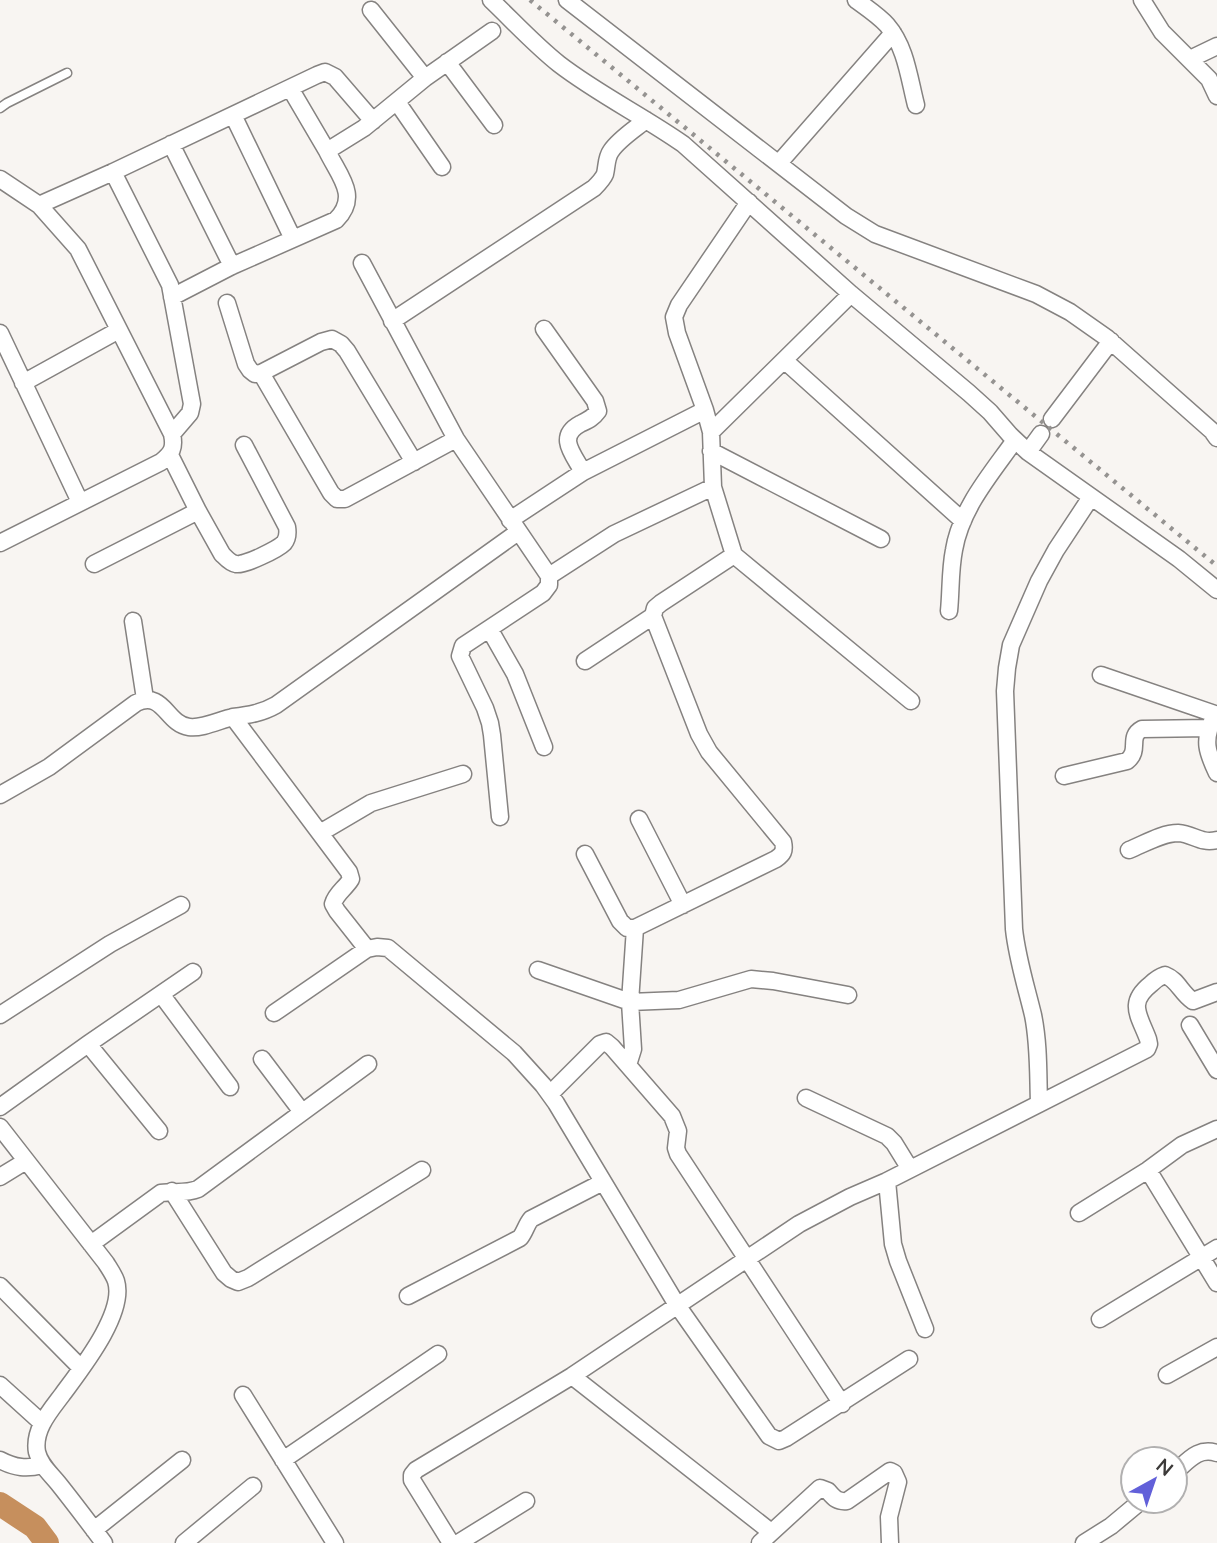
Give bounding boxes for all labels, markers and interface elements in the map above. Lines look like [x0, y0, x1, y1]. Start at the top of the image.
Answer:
north arrow [1119, 1445, 1189, 1515]
text: N [1152, 1453, 1178, 1480]

